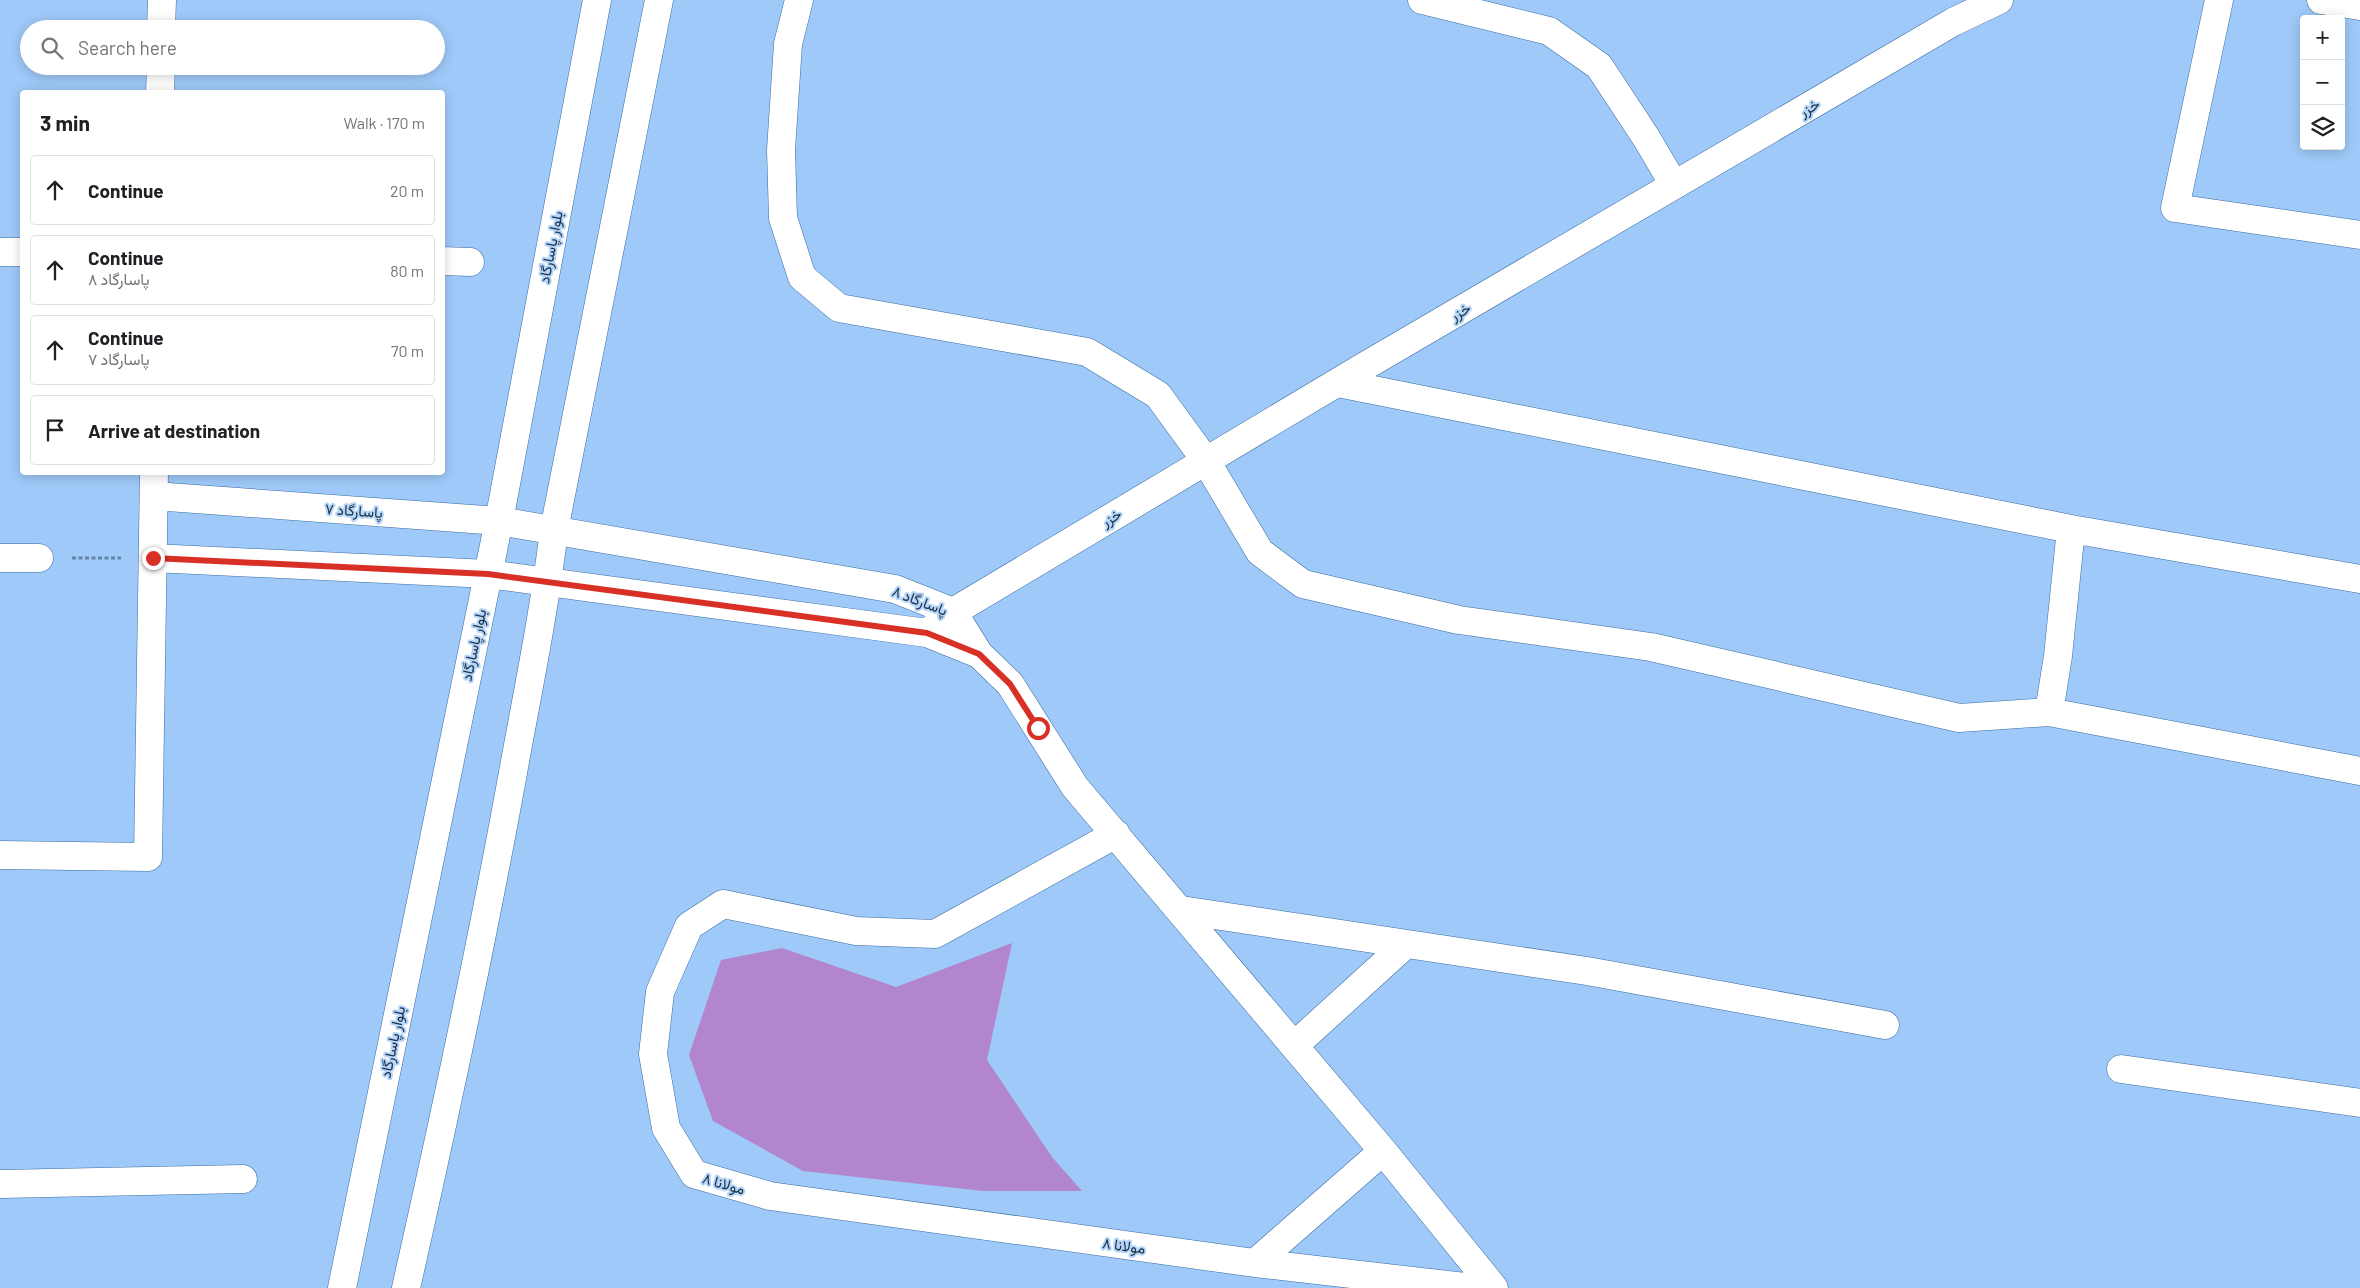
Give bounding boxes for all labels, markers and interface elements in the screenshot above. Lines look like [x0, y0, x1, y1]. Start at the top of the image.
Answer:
map controls [2300, 15, 2345, 150]
button: + [2300, 15, 2345, 60]
search box [20, 20, 445, 75]
icon: search [38, 34, 66, 62]
text: Search here [78, 36, 177, 59]
button: − [2300, 60, 2345, 105]
street label: خزر [1795, 94, 1823, 121]
button: layers [2300, 105, 2345, 150]
text: 3 min [40, 110, 90, 135]
text: Walk · 170 m [343, 113, 425, 132]
icon: ahead [41, 176, 69, 204]
text: Continue [88, 179, 164, 202]
text: 20 m [390, 181, 424, 200]
street label: بلوار پاسارگاد [534, 209, 568, 285]
text: Continue [88, 246, 164, 269]
icon: ahead [41, 256, 69, 284]
text: 80 m [390, 261, 424, 280]
text: پاسارگاد ۸ [88, 269, 150, 288]
street label: خزر [1446, 298, 1474, 325]
text: Continue [88, 326, 164, 349]
icon: ahead [41, 336, 69, 364]
text: 70 m [391, 341, 424, 360]
text: پاسارگاد ۷ [88, 349, 150, 368]
icon: arrive [41, 416, 69, 444]
text: Arrive at destination [88, 419, 260, 442]
street label: پاسارگاد ۷ [324, 499, 383, 523]
street label: خزر [1097, 504, 1125, 531]
route end [142, 547, 165, 570]
street label: پاسارگاد ۸ [889, 581, 950, 621]
street label: بلوار پاسارگاد [457, 607, 491, 683]
route start [1027, 717, 1050, 740]
street label: بلوار پاسارگاد [376, 1004, 410, 1080]
street label: مولانا ۸ [700, 1168, 747, 1199]
street label: مولانا ۸ [1101, 1233, 1147, 1258]

